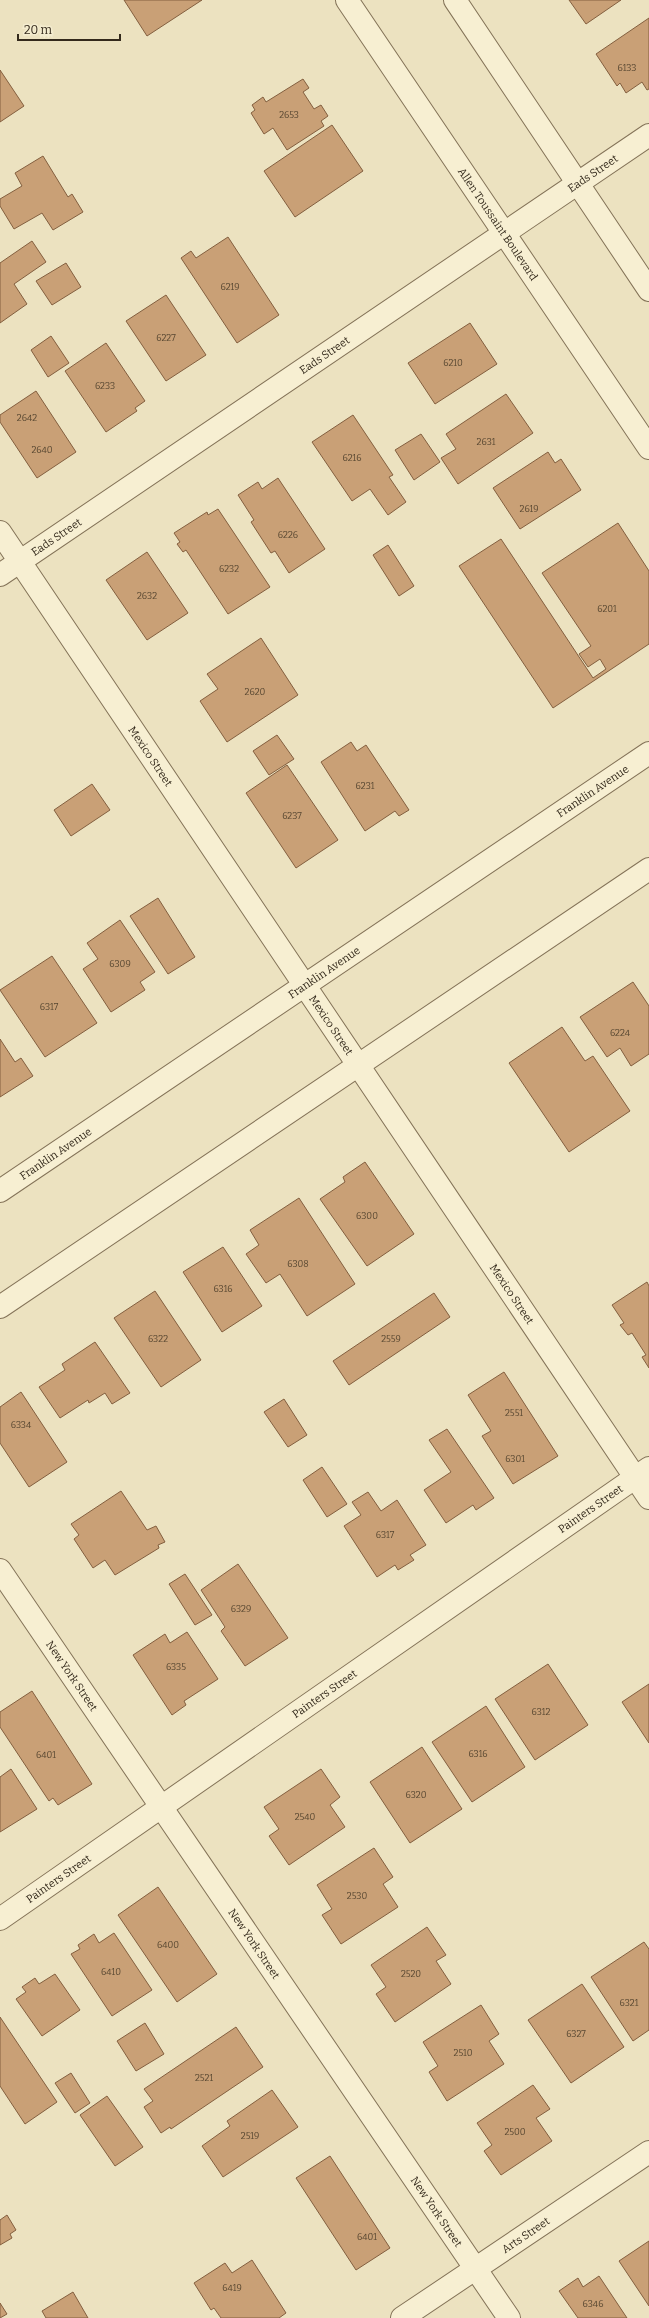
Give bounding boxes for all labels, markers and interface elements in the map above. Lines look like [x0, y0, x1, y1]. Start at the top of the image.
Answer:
scale bar [18, 16, 120, 42]
text: 20 m [24, 23, 53, 37]
house number: 6133 [618, 63, 636, 73]
house number: 2653 [279, 110, 299, 120]
street label: Eads Street [565, 152, 620, 195]
street label: Allen Toussaint Boulevard [455, 165, 540, 283]
house number: 6219 [220, 282, 240, 292]
house number: 6227 [156, 333, 176, 343]
street label: Eads Street [297, 334, 352, 377]
house number: 6210 [443, 358, 463, 368]
house number: 6233 [95, 381, 115, 391]
house number: 2642 [17, 413, 37, 423]
house number: 2631 [477, 437, 496, 447]
house number: 2640 [31, 445, 53, 455]
house number: 6216 [342, 453, 362, 463]
house number: 2619 [519, 504, 539, 514]
street label: Eads Street [29, 516, 84, 559]
house number: 6226 [278, 530, 298, 540]
house number: 6232 [219, 564, 239, 574]
house number: 2632 [137, 591, 157, 601]
house number: 6201 [597, 604, 617, 614]
house number: 2620 [245, 687, 266, 697]
street label: Mexico Street [125, 724, 175, 789]
street label: Franklin Avenue [555, 763, 631, 820]
house number: 6231 [356, 781, 375, 791]
house number: 6237 [282, 811, 302, 821]
street label: Franklin Avenue [286, 944, 363, 1002]
house number: 6309 [109, 959, 131, 969]
street label: Mexico Street [306, 993, 356, 1058]
house number: 6317 [40, 1002, 59, 1012]
house number: 6224 [610, 1028, 631, 1038]
street label: Franklin Avenue [17, 1125, 94, 1183]
house number: 6300 [356, 1211, 378, 1221]
house number: 6308 [287, 1259, 309, 1269]
street label: Mexico Street [487, 1262, 536, 1327]
house number: 6316 [213, 1284, 233, 1294]
house number: 6322 [148, 1334, 168, 1344]
house number: 2559 [381, 1334, 401, 1344]
house number: 2551 [505, 1408, 523, 1418]
house number: 6334 [11, 1420, 32, 1430]
house number: 6301 [505, 1454, 525, 1464]
street label: Painters Street [556, 1482, 626, 1536]
house number: 6317 [376, 1530, 395, 1540]
house number: 6329 [231, 1604, 251, 1614]
street label: New York Street [43, 1638, 100, 1714]
house number: 6335 [166, 1662, 186, 1672]
street label: Painters Street [290, 1667, 359, 1721]
house number: 6312 [532, 1707, 551, 1717]
house number: 6316 [468, 1749, 488, 1759]
house number: 6401 [36, 1750, 56, 1760]
house number: 6320 [406, 1790, 427, 1800]
house number: 2540 [295, 1812, 316, 1822]
street label: Painters Street [24, 1852, 93, 1906]
house number: 2530 [347, 1891, 367, 1901]
street label: New York Street [225, 1906, 282, 1982]
house number: 6400 [157, 1940, 179, 1950]
house number: 6410 [101, 1967, 121, 1977]
house number: 2520 [401, 1969, 421, 1979]
house number: 6321 [620, 1998, 639, 2008]
house number: 6327 [566, 2029, 586, 2039]
house number: 2510 [453, 2048, 473, 2058]
house number: 2521 [195, 2073, 213, 2083]
house number: 2500 [504, 2127, 526, 2137]
house number: 2519 [241, 2131, 259, 2141]
street label: New York Street [408, 2174, 465, 2249]
street label: Arts Street [500, 2215, 552, 2256]
house number: 6401 [357, 2232, 377, 2242]
house number: 6419 [222, 2283, 242, 2293]
house number: 6346 [583, 2299, 603, 2309]

